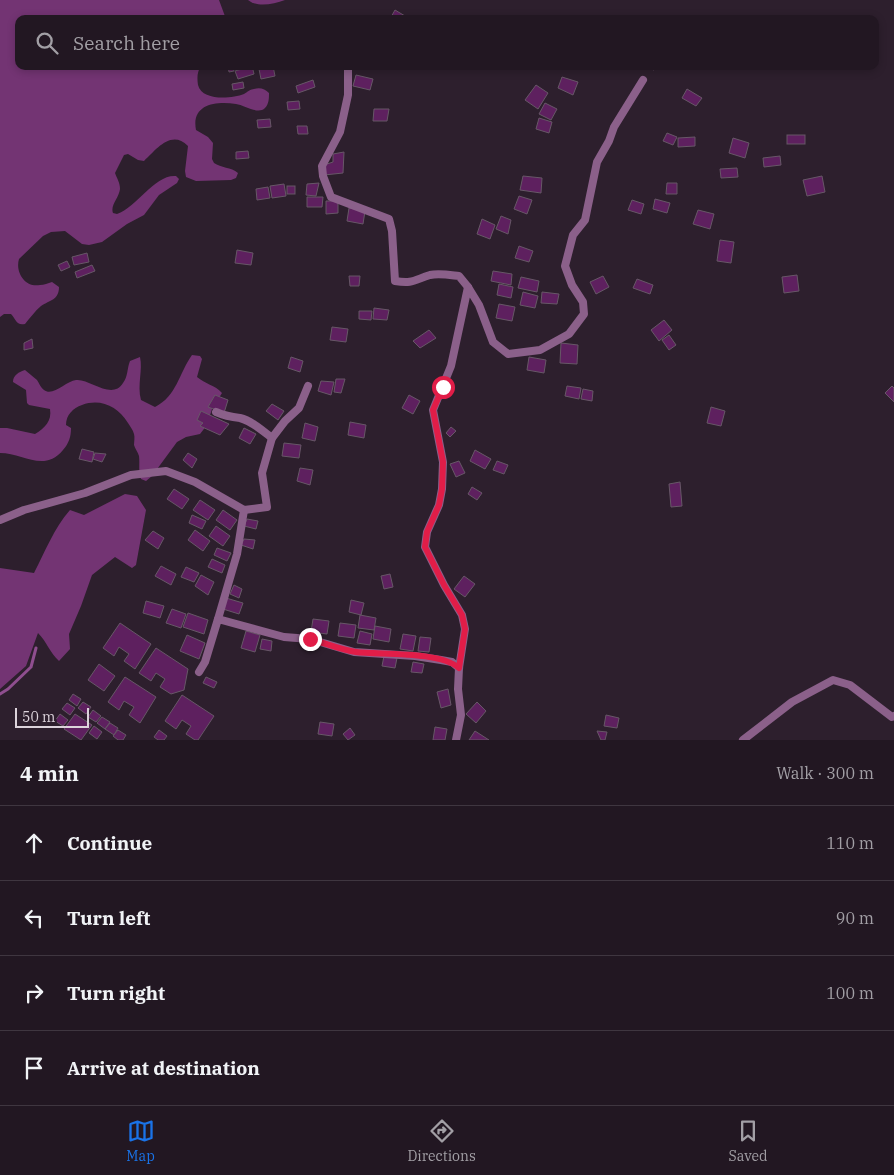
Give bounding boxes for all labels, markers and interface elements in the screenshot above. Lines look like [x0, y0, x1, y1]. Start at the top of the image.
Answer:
search box [15, 15, 879, 70]
icon: search [33, 29, 61, 57]
text: Search here [73, 31, 180, 55]
route start [432, 376, 455, 399]
route end [299, 628, 322, 651]
scale bar [15, 705, 89, 728]
text: 50 m [22, 708, 55, 726]
text: 4 min [20, 759, 79, 787]
text: Walk · 300 m [776, 763, 874, 783]
icon: ahead [20, 829, 48, 857]
text: Continue [67, 831, 152, 855]
text: 110 m [826, 833, 874, 853]
icon: left [20, 904, 48, 932]
text: Turn left [67, 906, 150, 930]
text: 90 m [836, 908, 874, 928]
icon: right [20, 979, 48, 1007]
text: Turn right [67, 981, 165, 1005]
text: 100 m [826, 983, 874, 1003]
icon: arrive [20, 1054, 48, 1082]
text: Arrive at destination [67, 1056, 260, 1080]
tab: Map [126, 1117, 155, 1165]
tab: Directions [407, 1117, 476, 1165]
tab: Saved [728, 1117, 768, 1165]

